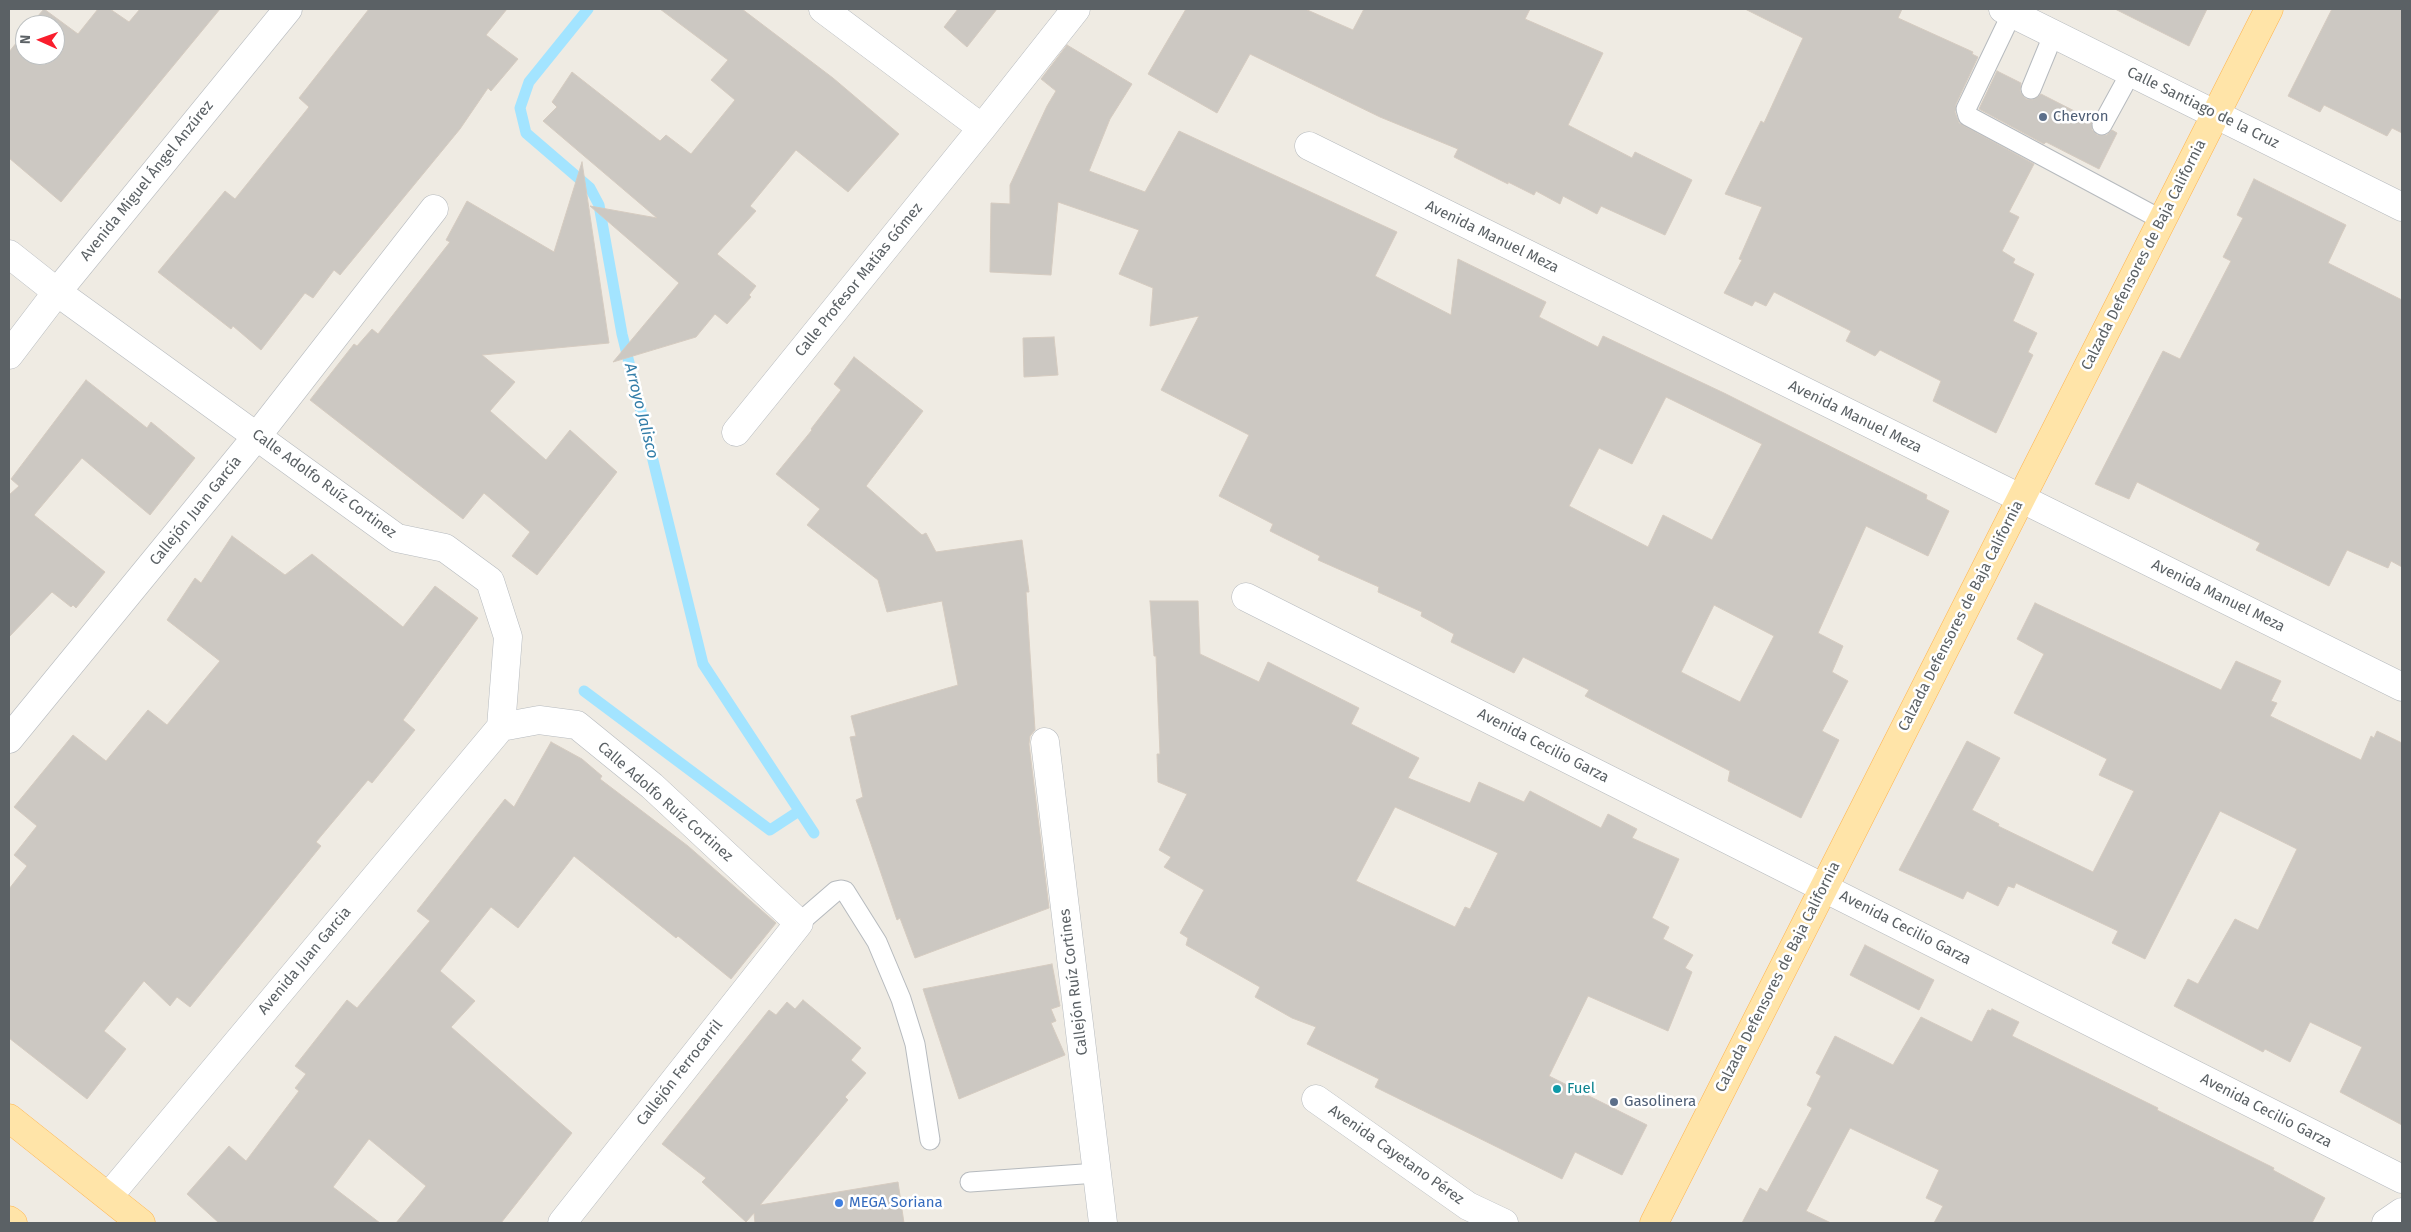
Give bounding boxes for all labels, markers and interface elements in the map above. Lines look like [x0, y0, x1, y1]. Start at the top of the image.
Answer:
north arrow [15, 15, 65, 65]
text: N [17, 35, 34, 44]
street label: Calle Santiago de la Cruz [2124, 63, 2282, 153]
street label: Avenida Miguel Ángel Anzúrez [77, 97, 217, 265]
place label: Chevron [2053, 108, 2108, 126]
marker: Chevron [2037, 111, 2049, 123]
street label: Calzada Defensores de Baja California [2078, 137, 2210, 373]
street label: Avenida Manuel Meza [1422, 197, 1562, 277]
street label: Calle Profesor Matías Gómez [791, 200, 927, 360]
water label: Arroyo Jalisco [620, 361, 662, 461]
street label: Avenida Manuel Meza [1785, 377, 1925, 457]
street label: Calle Adolfo Ruíz Cortinez [248, 426, 400, 542]
street label: Callejón Juan García [146, 453, 246, 569]
street label: Calzada Defensores de Baja California [1895, 498, 2027, 734]
street label: Avenida Manuel Meza [2148, 556, 2288, 636]
street label: Avenida Cecilio Garza [1474, 705, 1612, 787]
street label: Calle Adolfo Ruíz Cortinez [594, 738, 736, 866]
street label: Calzada Defensores de Baja California [1712, 859, 1844, 1095]
street label: Avenida Cecilio Garza [1836, 887, 1974, 969]
street label: Avenida Juan Garcia [255, 904, 355, 1018]
street label: Callejón Ruíz Cortines [1056, 908, 1092, 1056]
street label: Callejón Ferrocarril [633, 1017, 727, 1129]
street label: Avenida Cecilio Garza [2197, 1070, 2335, 1152]
place label: Fuel [1567, 1080, 1595, 1098]
marker: Fuel [1551, 1083, 1563, 1095]
place label: Gasolinera [1624, 1093, 1696, 1111]
marker: Gasolinera [1608, 1096, 1620, 1108]
street label: Avenida Cayetano Pérez [1325, 1101, 1467, 1209]
place label: MEGA Soriana [849, 1194, 943, 1212]
marker: MEGA Soriana [833, 1197, 845, 1209]

